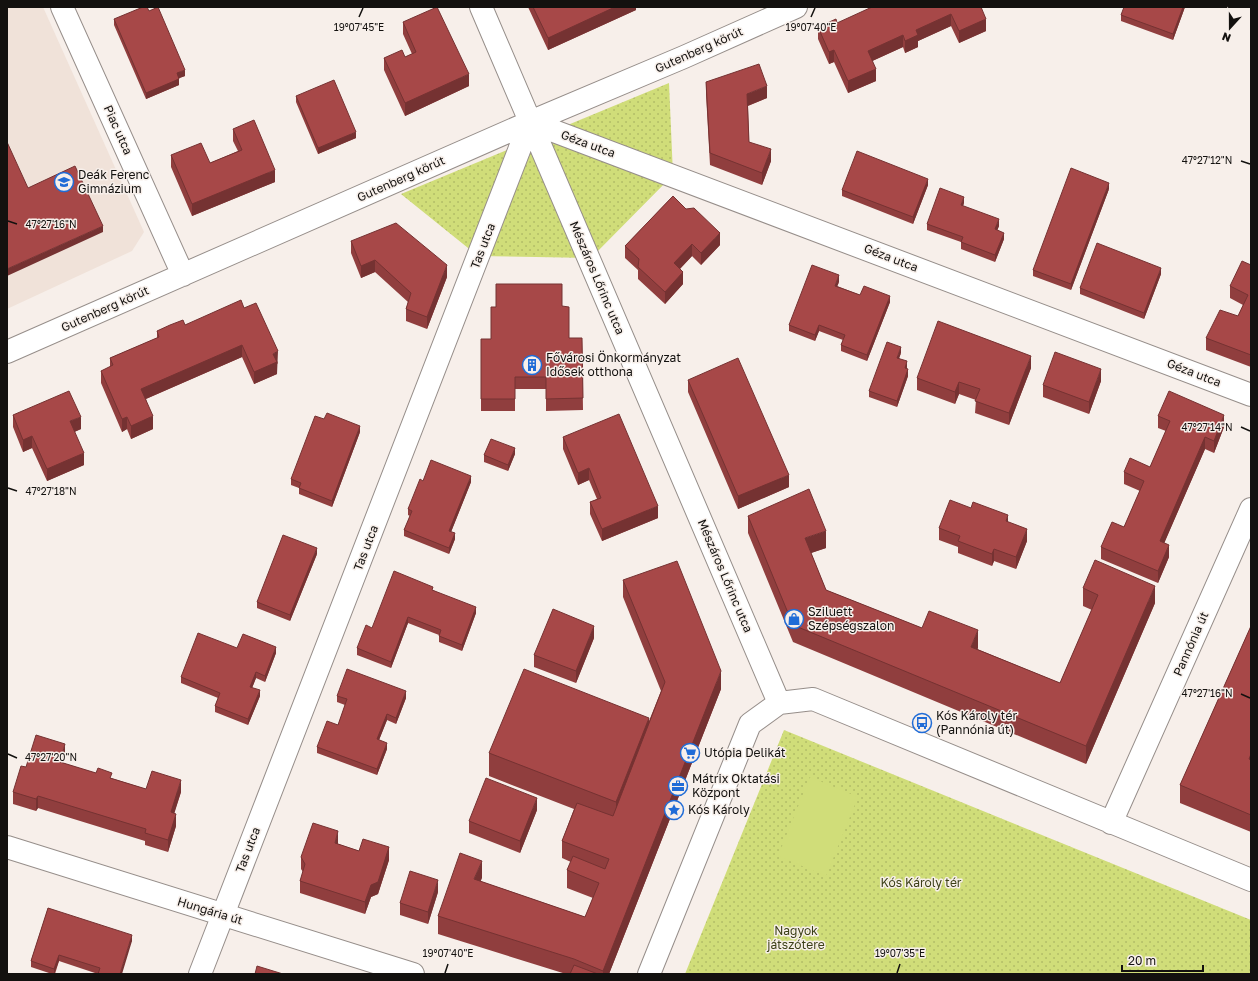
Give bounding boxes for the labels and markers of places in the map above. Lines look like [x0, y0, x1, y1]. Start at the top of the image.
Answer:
place label: Deák Ferenc Gimnázium [78, 167, 150, 196]
school or university icon: Deák Ferenc Gimnázium [53, 171, 75, 193]
place label: Fővárosi Önkormányzat Idősek otthona [546, 350, 681, 379]
building icon: Fővárosi Önkormányzat Idősek otthona [521, 354, 543, 376]
place label: Sziluett Szépségszalon [808, 604, 894, 633]
shop icon: Sziluett Szépségszalon [783, 608, 805, 630]
place label: Kós Károly tér (Pannónia út) [936, 708, 1017, 737]
bus stop icon: Kós Károly tér (Pannónia út) [911, 712, 933, 734]
supermarket icon: Utópia Delikát [679, 742, 701, 764]
place label: Utópia Delikát [704, 745, 786, 760]
place label: Mátrix Oktatási Központ [692, 771, 780, 800]
office icon: Mátrix Oktatási Központ [667, 775, 689, 797]
place icon: Kós Károly [663, 799, 685, 821]
place label: Kós Károly [688, 802, 750, 817]

